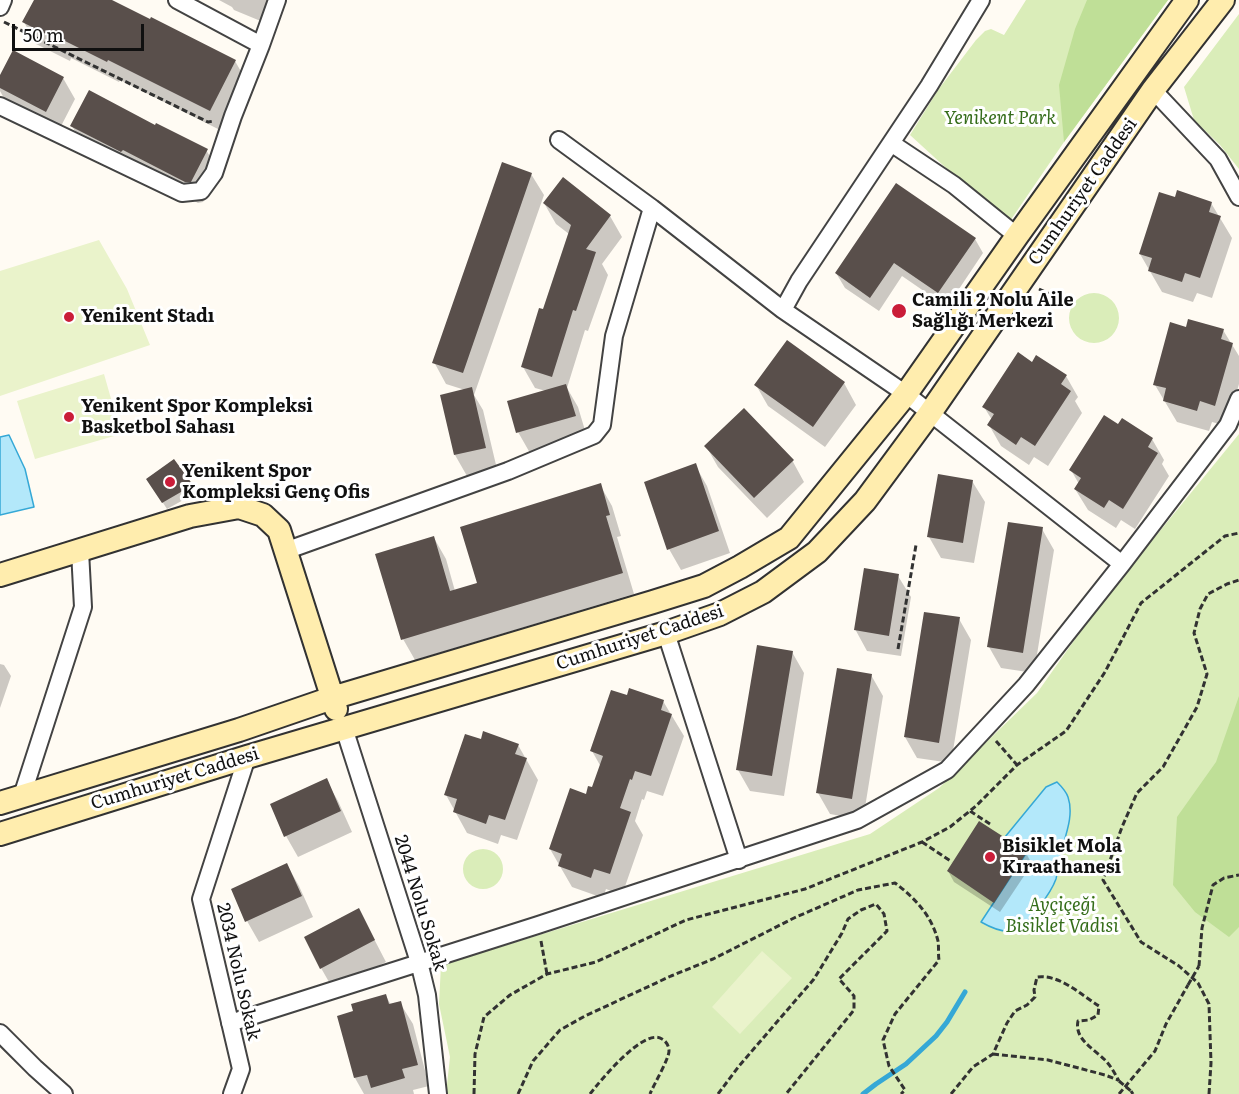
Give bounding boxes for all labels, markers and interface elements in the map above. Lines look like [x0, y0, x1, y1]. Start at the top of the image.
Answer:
scale bar [15, 12, 147, 50]
text: 50 m [23, 21, 64, 48]
park label: Yenikent Park [944, 108, 1056, 130]
street label: Cumhuriyet Caddesi [1024, 114, 1142, 270]
place label: Camili 2 Nolu Aile Sağlığı Merkezi [912, 290, 1074, 332]
marker: Camili 2 Nolu Aile Sağlığı Merkezi [890, 302, 908, 320]
place label: Yenikent Stadı [81, 306, 214, 328]
marker: Yenikent Stadı [62, 310, 76, 324]
place label: Yenikent Spor Kompleksi Basketbol Sahası [81, 396, 313, 438]
marker: Yenikent Spor Kompleksi Basketbol Sahası [62, 410, 76, 424]
place label: Yenikent Spor Kompleksi Genç Ofis [182, 461, 370, 504]
marker: Yenikent Spor Kompleksi Genç Ofis [163, 475, 177, 489]
street label: Cumhuriyet Caddesi [554, 601, 726, 675]
street label: Cumhuriyet Caddesi [88, 743, 262, 815]
street label: 2044 Nolu Sokak [389, 833, 451, 973]
place label: Bisiklet Mola Kıraathanesi [1002, 836, 1122, 878]
marker: Bisiklet Mola Kıraathanesi [983, 850, 997, 864]
park label: Ayçiçeği Bisiklet Vadisi [1005, 895, 1119, 938]
street label: 2034 Nolu Sokak [212, 901, 264, 1043]

